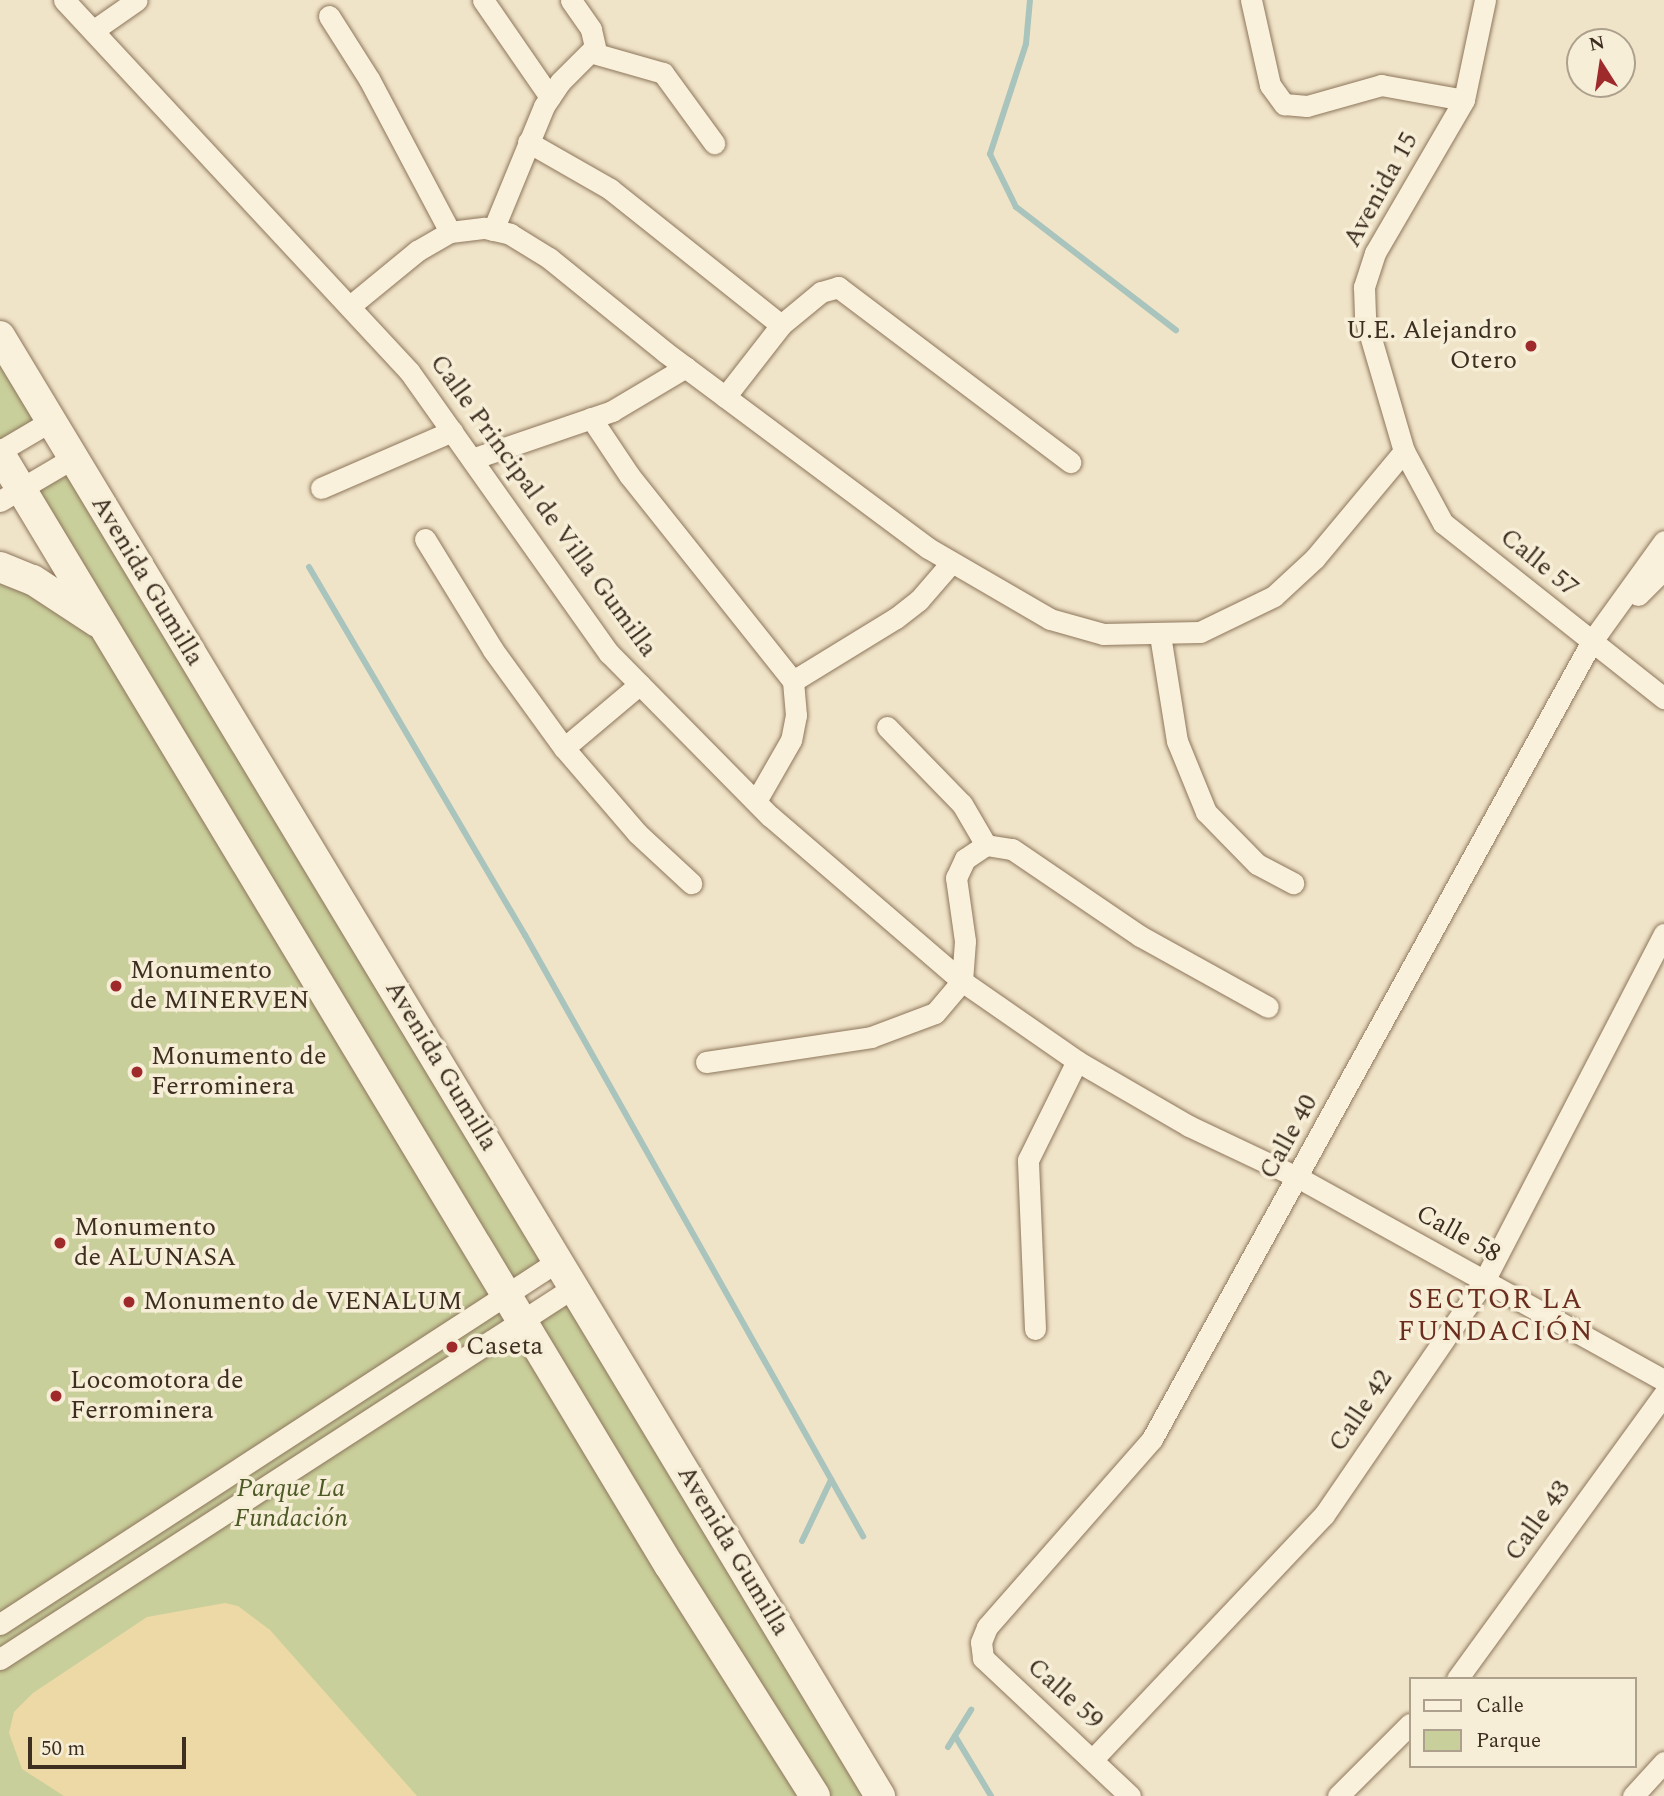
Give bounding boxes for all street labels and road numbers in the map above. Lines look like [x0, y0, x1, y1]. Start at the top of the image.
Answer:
street label: Avenida 15 [1337, 127, 1425, 253]
street label: Calle Principal de Villa Gumilla [423, 349, 663, 663]
street label: Avenida Gumilla [84, 490, 210, 672]
street label: Calle 57 [1493, 522, 1585, 604]
street label: Avenida Gumilla [378, 975, 504, 1157]
street label: Calle 40 [1253, 1089, 1325, 1185]
street label: Calle 58 [1410, 1198, 1506, 1270]
street label: Calle 42 [1322, 1364, 1400, 1458]
street label: Avenida Gumilla [670, 1460, 796, 1642]
street label: Calle 43 [1498, 1475, 1578, 1567]
street label: Calle 59 [1020, 1652, 1110, 1736]

